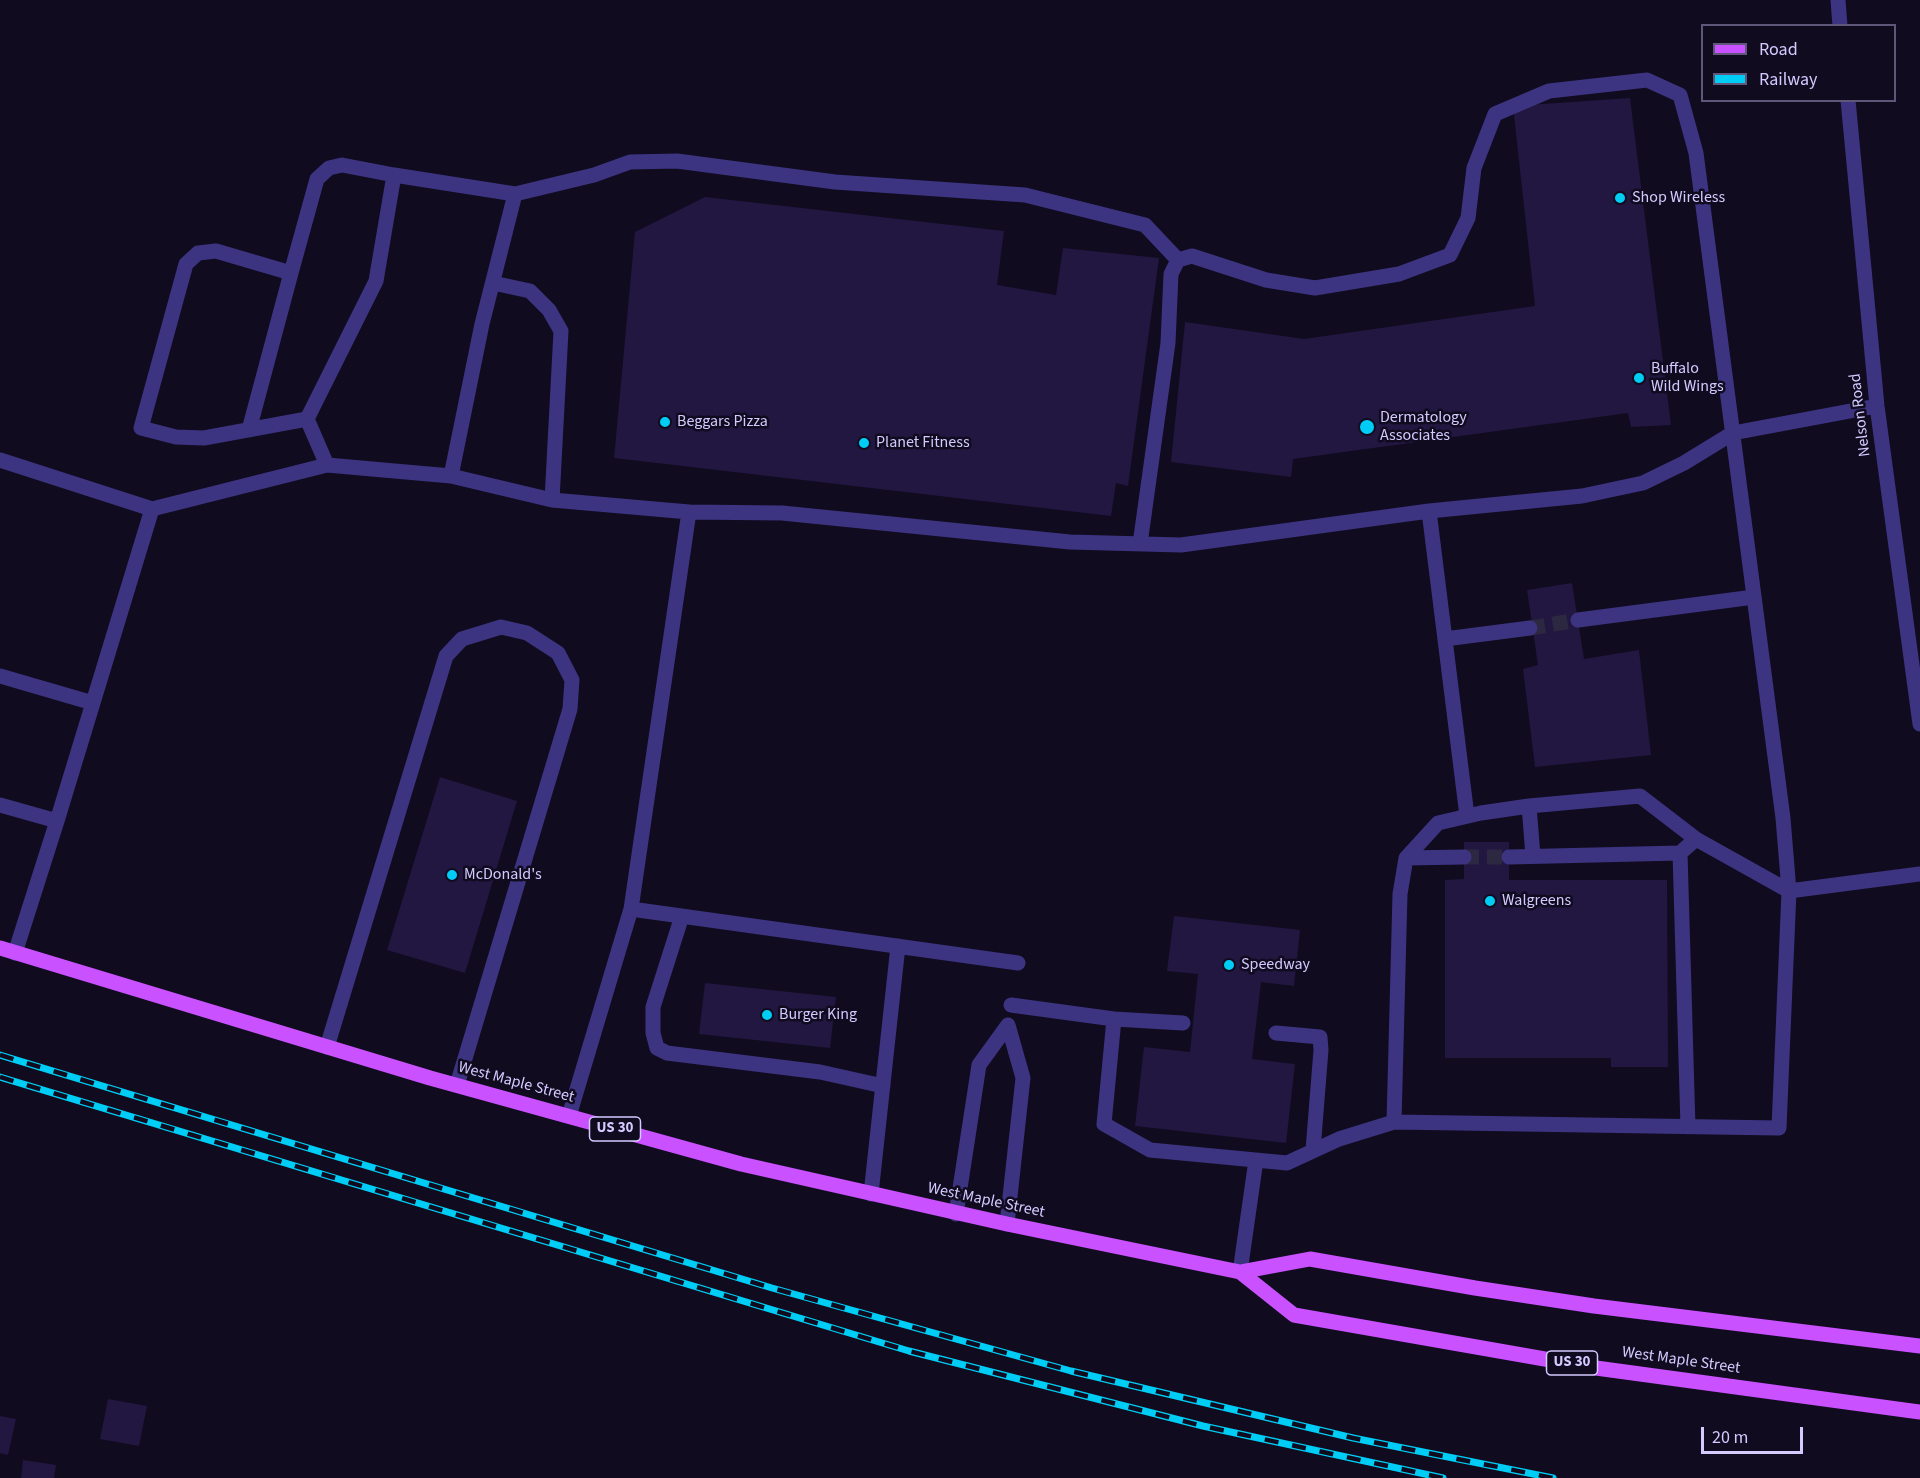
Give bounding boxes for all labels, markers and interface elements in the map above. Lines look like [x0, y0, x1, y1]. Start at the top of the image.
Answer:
legend [1701, 24, 1896, 102]
text: Road [1759, 37, 1798, 62]
text: Railway [1759, 67, 1818, 92]
place label: Shop Wireless [1632, 188, 1725, 208]
marker: Shop Wireless [1613, 191, 1627, 205]
place label: Buffalo Wild Wings [1651, 359, 1724, 397]
marker: Buffalo Wild Wings [1632, 371, 1646, 385]
street label: Nelson Road [1846, 372, 1876, 458]
place label: Dermatology Associates [1380, 408, 1467, 446]
place label: Beggars Pizza [677, 412, 768, 432]
marker: Beggars Pizza [658, 415, 672, 429]
marker: Dermatology Associates [1358, 418, 1376, 436]
place label: Planet Fitness [876, 433, 970, 453]
marker: Planet Fitness [857, 436, 871, 450]
place label: McDonald's [464, 865, 542, 885]
marker: McDonald's [445, 868, 459, 882]
place label: Walgreens [1502, 891, 1571, 911]
marker: Walgreens [1483, 894, 1497, 908]
place label: Speedway [1241, 955, 1310, 975]
marker: Speedway [1222, 958, 1236, 972]
place label: Burger King [779, 1005, 857, 1025]
marker: Burger King [760, 1008, 774, 1022]
street label: West Maple Street [456, 1058, 576, 1108]
road number: US 30 [590, 1117, 640, 1141]
street label: West Maple Street [926, 1179, 1046, 1223]
street label: West Maple Street [1621, 1343, 1741, 1379]
road number: US 30 [1546, 1351, 1598, 1375]
scale bar [1704, 1415, 1806, 1453]
text: 20 m [1712, 1425, 1748, 1450]

